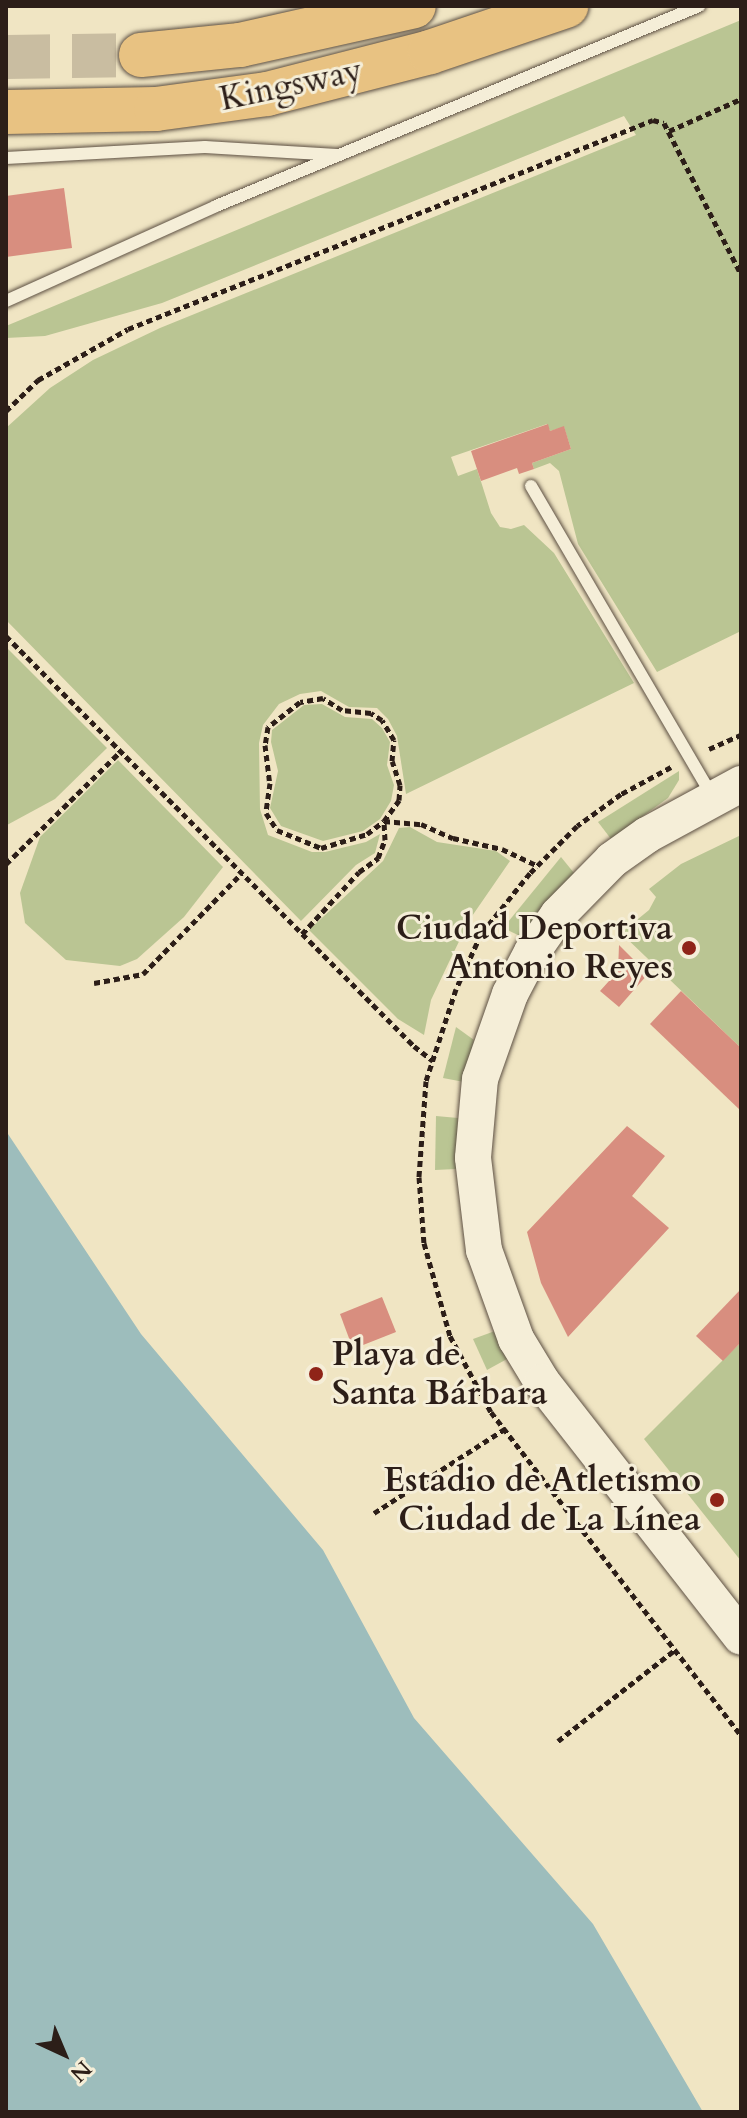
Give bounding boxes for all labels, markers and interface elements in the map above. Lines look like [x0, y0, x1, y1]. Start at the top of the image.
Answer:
street label: Kingsway [216, 50, 366, 120]
place label: Ciudad Deportiva Antonio Reyes [396, 908, 673, 988]
marker: Ciudad Deportiva Antonio Reyes [680, 939, 698, 957]
place label: Playa de Santa Bárbara [332, 1334, 548, 1414]
marker: Playa de Santa Bárbara [307, 1365, 325, 1383]
place label: Estadio de Atletismo Ciudad de La Línea [383, 1460, 701, 1540]
marker: Estadio de Atletismo Ciudad de La Línea [708, 1491, 726, 1509]
north arrow [24, 2014, 104, 2094]
text: N [63, 2054, 98, 2089]

